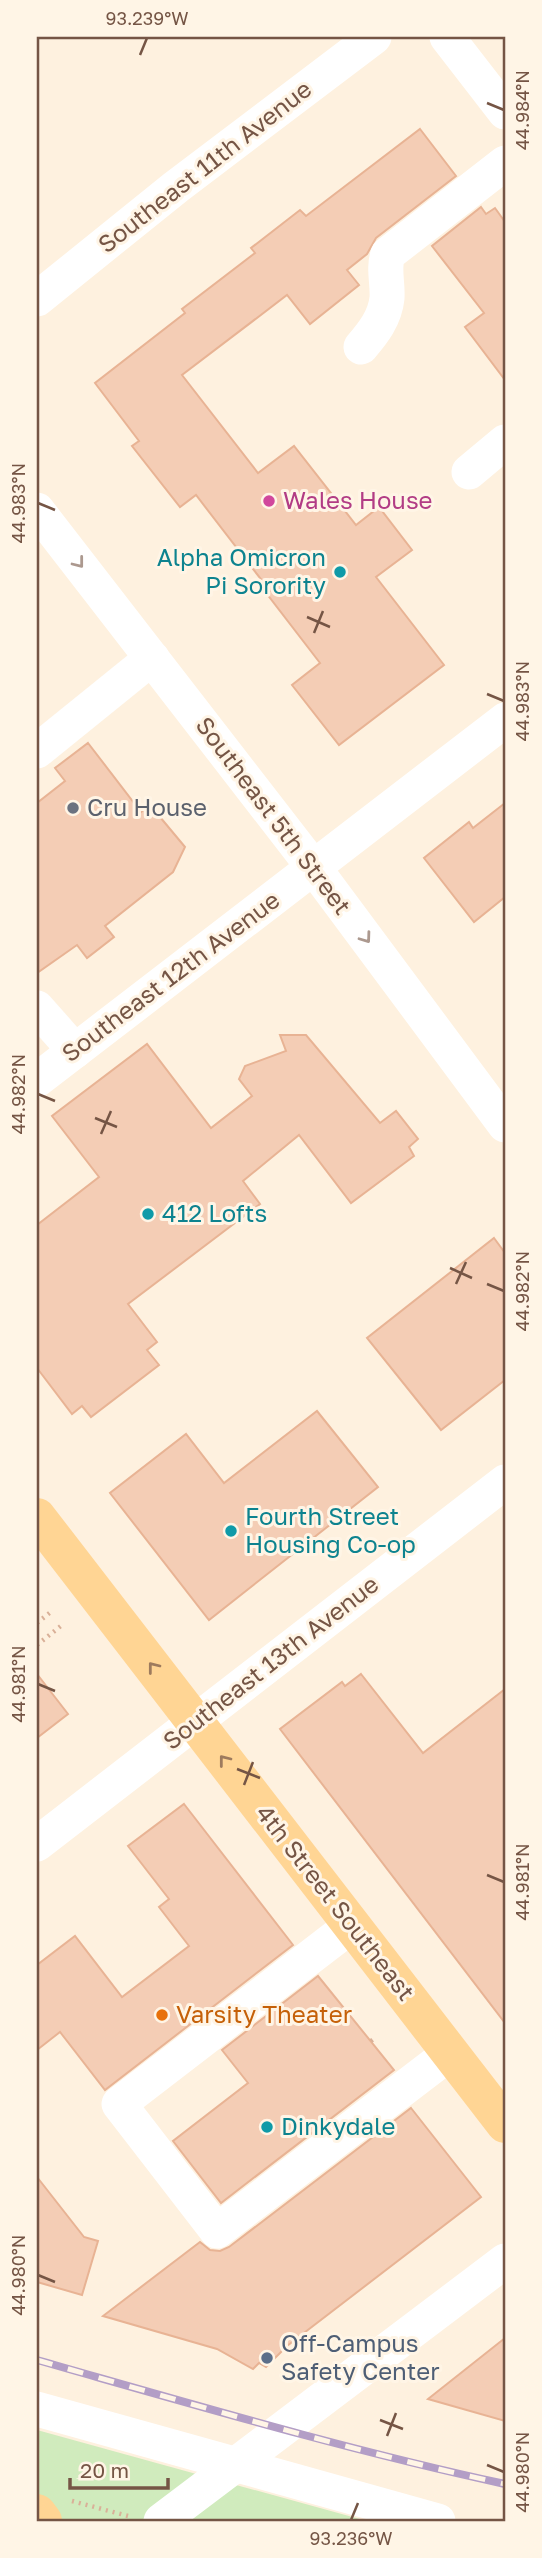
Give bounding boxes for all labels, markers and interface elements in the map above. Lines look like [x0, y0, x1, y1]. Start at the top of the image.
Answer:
text: 93.239°W [106, 7, 188, 29]
text: 44.984°N [511, 70, 533, 150]
street label: Southeast 11th Avenue [92, 73, 317, 258]
text: 44.983°N [7, 463, 29, 543]
place label: Wales House [283, 485, 433, 514]
marker: Wales House [261, 493, 277, 509]
place label: Alpha Omicron Pi Sorority [157, 542, 326, 599]
one-way arrow [70, 556, 83, 568]
marker: Alpha Omicron Pi Sorority [332, 564, 348, 580]
text: 44.983°N [511, 661, 533, 741]
street label: Southeast 5th Street [190, 711, 358, 920]
place label: Cru House [87, 792, 207, 821]
marker: Cru House [65, 800, 81, 816]
street label: Southeast 12th Avenue [56, 884, 285, 1067]
one-way arrow [358, 931, 370, 943]
text: 44.982°N [7, 1054, 29, 1134]
place label: 412 Lofts [162, 1198, 267, 1227]
marker: 412 Lofts [140, 1206, 156, 1222]
text: 44.982°N [511, 1251, 533, 1331]
place label: Fourth Street Housing Co-op [245, 1501, 416, 1558]
marker: Fourth Street Housing Co-op [223, 1523, 239, 1539]
street label: Southeast 13th Avenue [157, 1569, 383, 1755]
text: 44.981°N [7, 1645, 29, 1723]
one-way arrow [148, 1662, 161, 1675]
one-way arrow [220, 1755, 233, 1768]
street label: 4th Street Southeast [251, 1798, 422, 2006]
text: 44.981°N [511, 1843, 533, 1921]
place label: Varsity Theater [176, 1999, 352, 2028]
marker: Varsity Theater [154, 2007, 170, 2023]
place label: Dinkydale [281, 2111, 395, 2140]
marker: Dinkydale [259, 2119, 275, 2135]
text: 44.980°N [7, 2234, 29, 2316]
place label: Off-Campus Safety Center [281, 2328, 440, 2385]
marker: Off-Campus Safety Center [259, 2350, 275, 2366]
text: 44.980°N [511, 2431, 533, 2513]
scale bar [70, 2446, 168, 2490]
text: 20 m [80, 2457, 129, 2483]
text: 93.236°W [310, 2527, 392, 2549]

